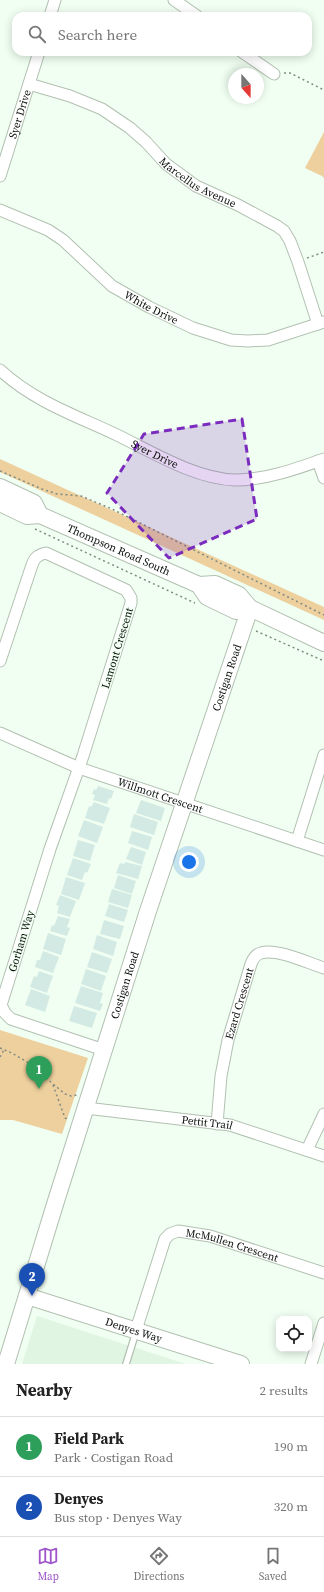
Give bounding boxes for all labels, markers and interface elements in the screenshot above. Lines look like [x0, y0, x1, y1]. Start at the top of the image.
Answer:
search box [12, 12, 312, 56]
icon: search [26, 23, 48, 45]
text: Search here [58, 24, 137, 45]
north arrow [228, 68, 264, 104]
street label: Syer Drive [5, 88, 35, 140]
street label: Marcellus Avenue [156, 154, 239, 211]
street label: White Drive [121, 287, 181, 328]
street label: Syer Drive [129, 436, 181, 472]
street label: Thompson Road South [65, 521, 173, 580]
street label: Lamont Crescent [98, 605, 137, 690]
street label: Costigan Road [209, 642, 246, 713]
street label: Willmott Crescent [115, 774, 205, 817]
your location [179, 852, 199, 872]
street label: Gorham Way [5, 908, 38, 974]
street label: Costigan Road [107, 949, 143, 1021]
street label: Ezard Crescent [222, 966, 258, 1041]
pin: 1 [26, 1056, 52, 1089]
street label: Pettit Trail [181, 1112, 235, 1133]
street label: McMullen Crescent [185, 1225, 280, 1266]
pin: 2 [19, 1263, 45, 1296]
street label: Denyes Way [103, 1314, 164, 1347]
map controls [276, 1316, 312, 1352]
button: locate [276, 1316, 312, 1352]
text: Nearby [16, 1378, 72, 1402]
text: 2 results [260, 1382, 308, 1399]
text: Field Park [54, 1428, 124, 1449]
text: 1 [25, 1438, 33, 1455]
text: 190 m [274, 1438, 308, 1455]
text: Park · Costigan Road [54, 1449, 173, 1466]
text: Denyes [54, 1488, 103, 1509]
text: 2 [25, 1498, 33, 1515]
text: 320 m [274, 1498, 308, 1515]
text: Bus stop · Denyes Way [54, 1509, 182, 1526]
tab: Map [37, 1545, 59, 1584]
tab: Directions [133, 1545, 184, 1584]
tab: Saved [259, 1545, 287, 1584]

